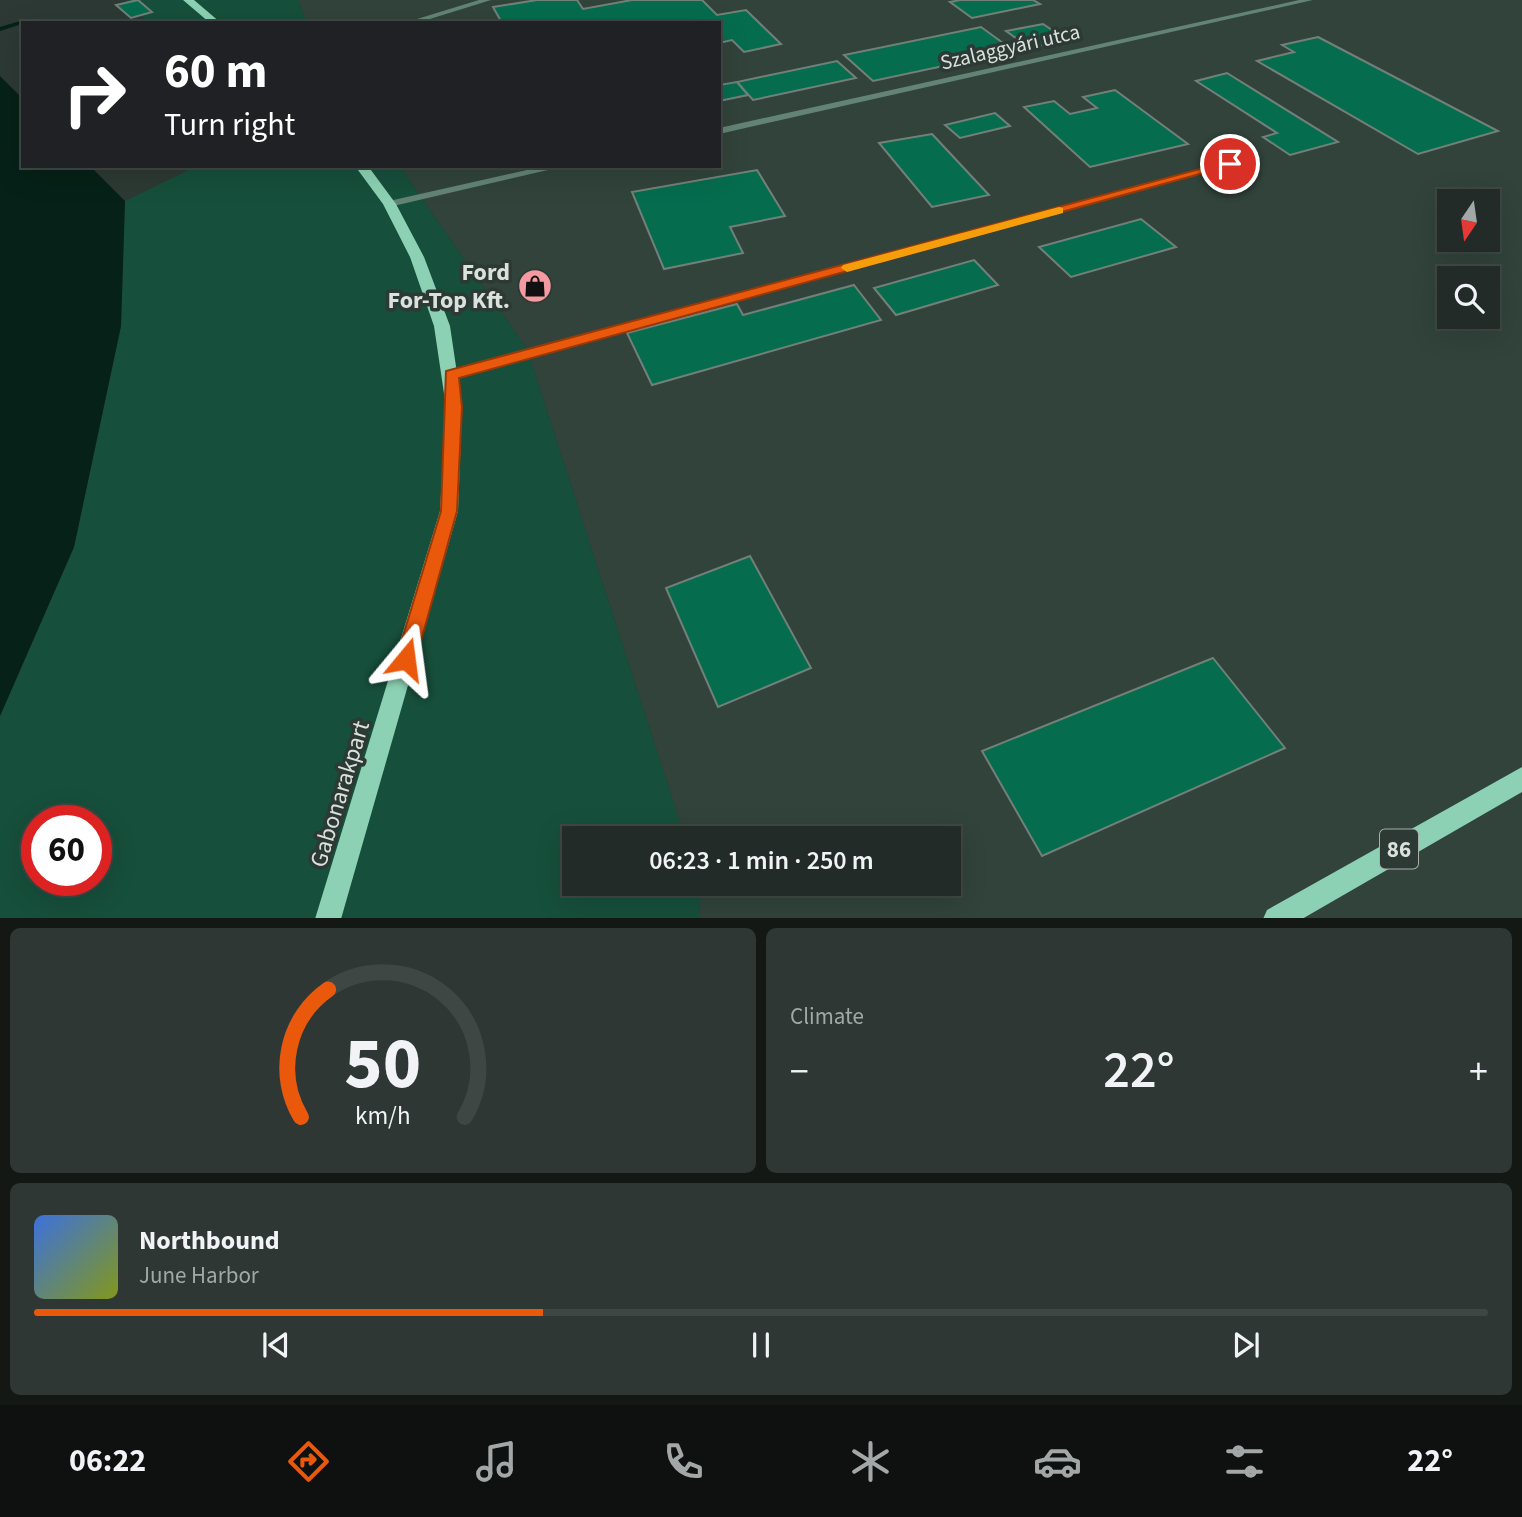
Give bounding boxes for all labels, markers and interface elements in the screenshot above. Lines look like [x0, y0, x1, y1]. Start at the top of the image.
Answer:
street label: Szalaggyári utca [937, 16, 1083, 78]
text: 60 m [164, 37, 268, 107]
icon: right [49, 49, 140, 140]
text: Turn right [164, 102, 295, 148]
pin [1200, 134, 1260, 194]
icon: arrive [1211, 145, 1249, 183]
north arrow [1437, 189, 1500, 252]
map controls [1437, 189, 1500, 329]
place label: Ford For-Top Kft. [388, 255, 510, 318]
button: search [1437, 266, 1500, 329]
shop icon: Ford For-Top Kft. [516, 267, 554, 305]
position arrow [369, 622, 443, 696]
street label: Gabonarakpart [301, 716, 379, 872]
speed limit sign: 60 [21, 805, 112, 896]
road number: 86 [1380, 830, 1418, 869]
text: 06:23 · 1 min · 250 m [649, 842, 874, 879]
text: Climate [790, 1000, 864, 1033]
text: 50 [345, 1012, 421, 1116]
text: 22° [1103, 1034, 1175, 1108]
text: − [790, 1045, 809, 1099]
text: + [1469, 1045, 1488, 1099]
text: km/h [355, 1097, 411, 1133]
text: Northbound [139, 1222, 280, 1259]
text: June Harbor [139, 1259, 259, 1292]
icon: previous [257, 1326, 295, 1364]
icon: pause [742, 1326, 780, 1364]
icon: next [1227, 1326, 1265, 1364]
icon: directions [284, 1437, 333, 1486]
icon: music [472, 1437, 521, 1486]
icon: phone [659, 1437, 708, 1486]
icon: climate [846, 1437, 895, 1486]
icon: car [1033, 1437, 1082, 1486]
icon: filters [1220, 1437, 1269, 1486]
text: 06:22 [69, 1438, 146, 1484]
text: 22° [1407, 1438, 1453, 1484]

